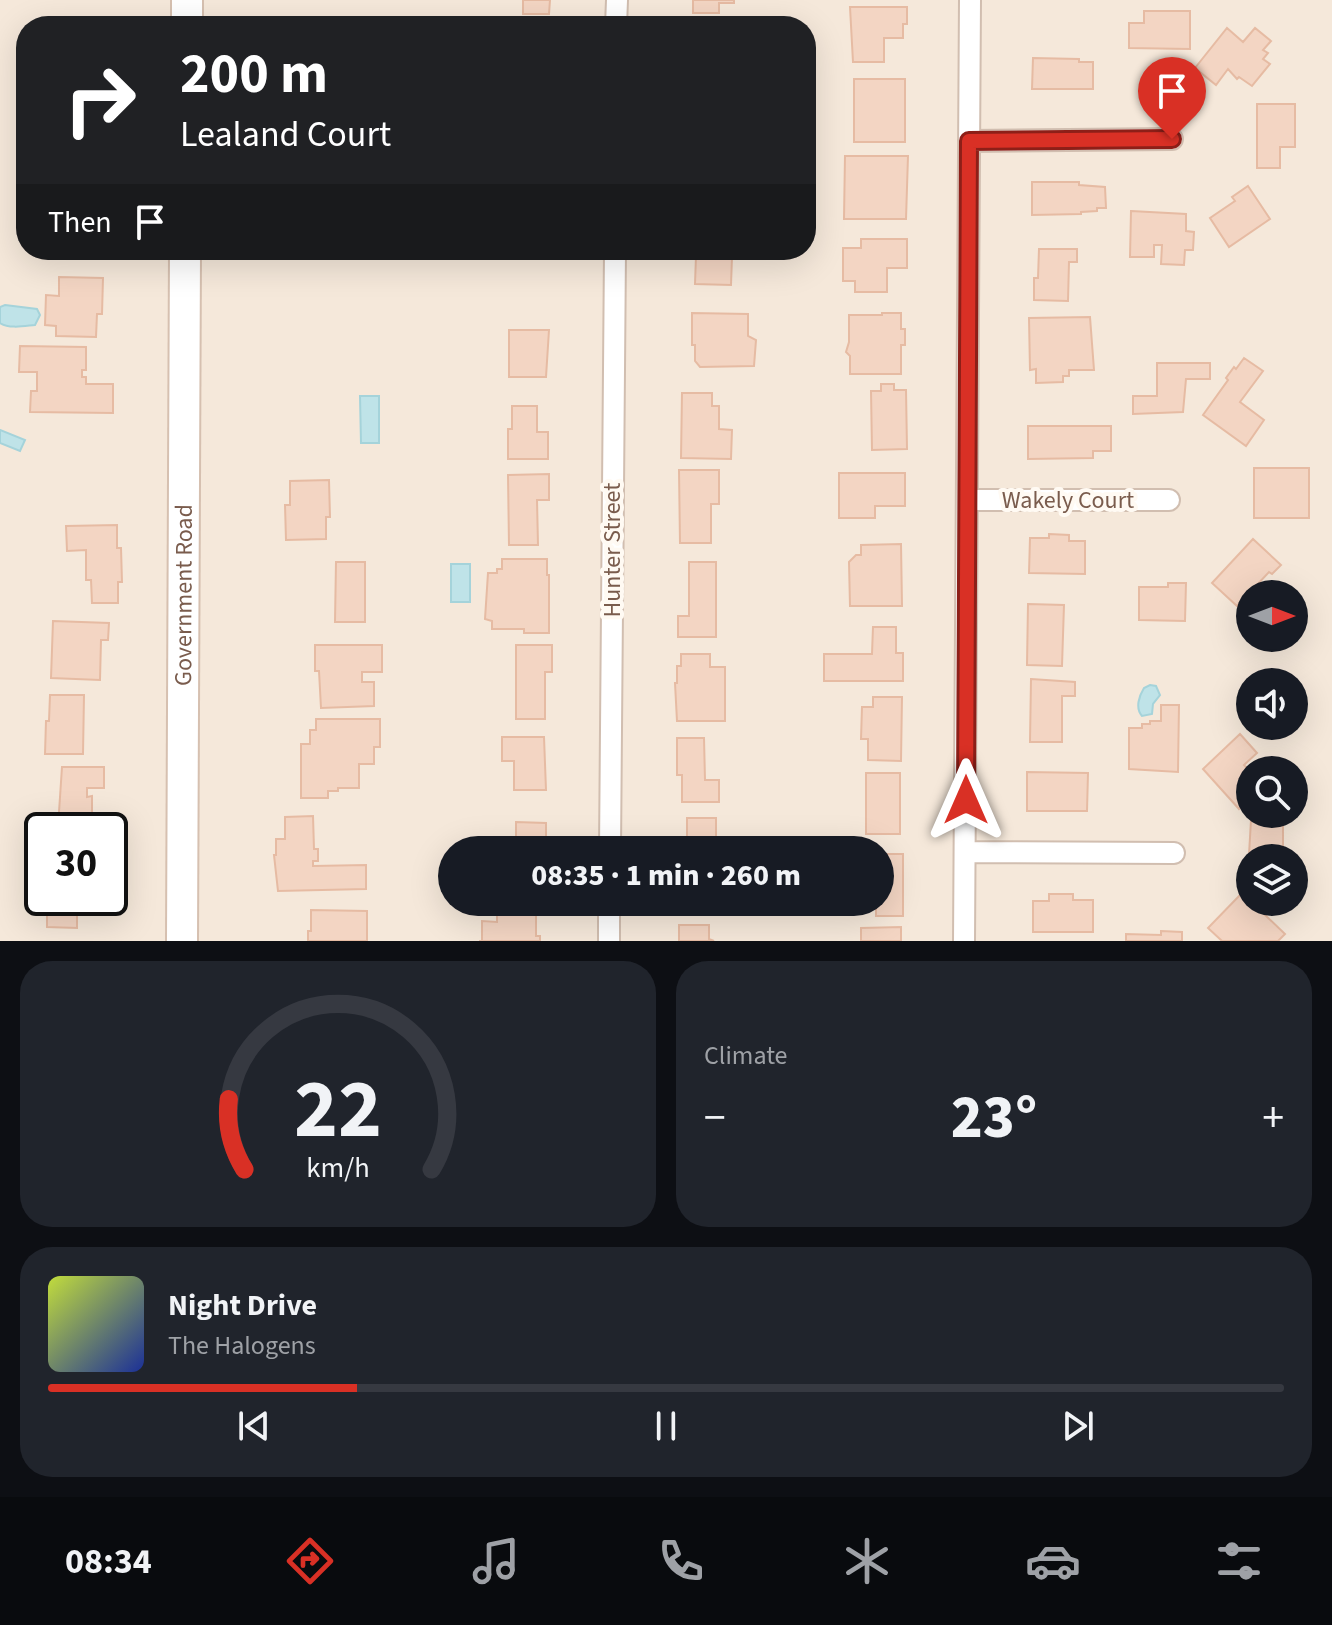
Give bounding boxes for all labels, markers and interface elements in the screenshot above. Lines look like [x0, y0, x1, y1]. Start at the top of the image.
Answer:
text: 200 m [180, 35, 328, 114]
icon: right [48, 48, 152, 152]
pin [1138, 57, 1206, 139]
icon: arrive [1150, 69, 1194, 113]
text: Lealand Court [180, 109, 391, 160]
icon: arrive [128, 200, 172, 244]
text: Then [48, 201, 112, 244]
street label: Hunter Street [595, 483, 630, 617]
street label: Wakely Court [1002, 483, 1134, 518]
street label: Government Road [166, 504, 202, 686]
north arrow [1236, 580, 1308, 652]
map controls [1236, 580, 1308, 916]
button: sound [1236, 668, 1308, 740]
button: search [1236, 756, 1308, 828]
position arrow [924, 758, 1008, 842]
speed limit sign: 30 [24, 812, 128, 916]
button: layers [1236, 844, 1308, 916]
text: 08:35 · 1 min · 260 m [531, 854, 801, 897]
text: Climate [704, 1037, 788, 1074]
text: 22 [294, 1051, 382, 1169]
text: 23° [951, 1076, 1037, 1161]
text: − [704, 1087, 726, 1150]
text: + [1262, 1087, 1284, 1150]
text: km/h [306, 1148, 370, 1188]
text: Night Drive [168, 1284, 317, 1327]
text: The Halogens [168, 1327, 316, 1364]
icon: previous [232, 1404, 276, 1448]
icon: pause [644, 1404, 688, 1448]
icon: next [1056, 1404, 1100, 1448]
icon: directions [282, 1533, 338, 1589]
icon: music [468, 1533, 524, 1589]
icon: phone [653, 1533, 709, 1589]
icon: climate [839, 1533, 895, 1589]
icon: car [1025, 1533, 1081, 1589]
icon: filters [1211, 1533, 1267, 1589]
text: 08:34 [65, 1536, 152, 1587]

